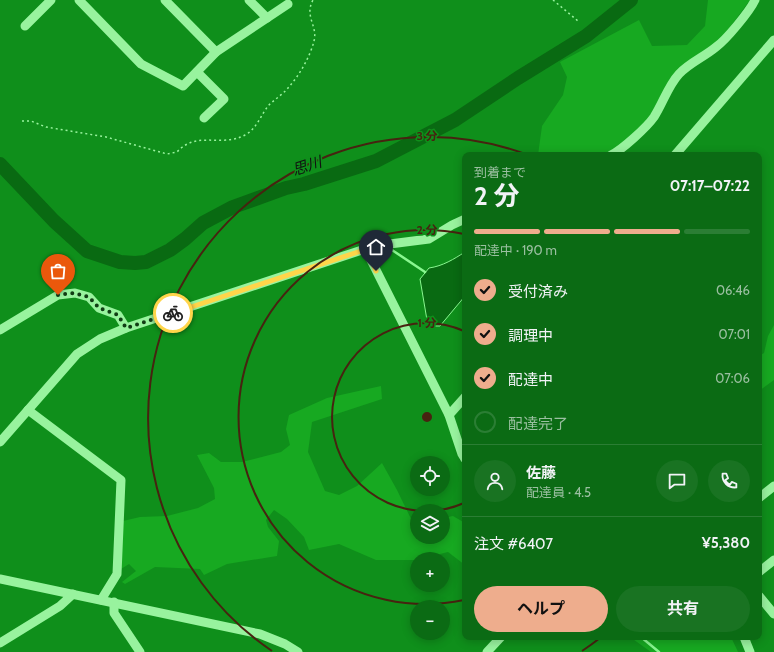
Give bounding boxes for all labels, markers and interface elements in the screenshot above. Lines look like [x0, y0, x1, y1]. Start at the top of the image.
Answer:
text: 3 分 [416, 128, 438, 143]
water label: 思川 [290, 152, 326, 179]
text: 到着まで [474, 164, 526, 180]
text: 07:17–07:22 [670, 177, 750, 195]
text: 2 分 [474, 180, 520, 212]
text: 2 分 [416, 222, 438, 237]
pin [359, 230, 393, 271]
icon: home [365, 236, 387, 258]
text: 配達中 · 190 m [474, 242, 557, 258]
pin [41, 254, 75, 295]
icon: bag [47, 260, 69, 282]
icon: check [474, 279, 496, 301]
text: 06:46 [716, 282, 750, 298]
text: 受付済み [508, 283, 568, 301]
courier [153, 293, 193, 333]
icon: bike [162, 302, 184, 324]
text: 1 分 [417, 315, 437, 330]
icon: check [474, 323, 496, 345]
text: 07:01 [719, 326, 750, 342]
text: 調理中 [508, 327, 553, 345]
icon: check [474, 367, 496, 389]
text: 07:06 [715, 370, 750, 386]
text: 配達中 [508, 371, 553, 389]
centre of rings [420, 410, 434, 424]
text: 配達完了 [508, 415, 568, 433]
map controls [410, 456, 450, 640]
button: locate [410, 456, 450, 496]
button: person [474, 460, 516, 502]
button: chat [656, 460, 698, 502]
button: phone [708, 460, 750, 502]
text: 佐藤 [526, 464, 556, 482]
text: 配達員 · 4.5 [526, 484, 591, 500]
button: layers [410, 504, 450, 544]
text: ¥5,380 [702, 534, 750, 552]
text: 注文 #6407 [474, 535, 553, 553]
button: + [410, 552, 450, 592]
button: ヘルプ [474, 586, 608, 632]
button: 共有 [616, 586, 750, 632]
button: − [410, 600, 450, 640]

